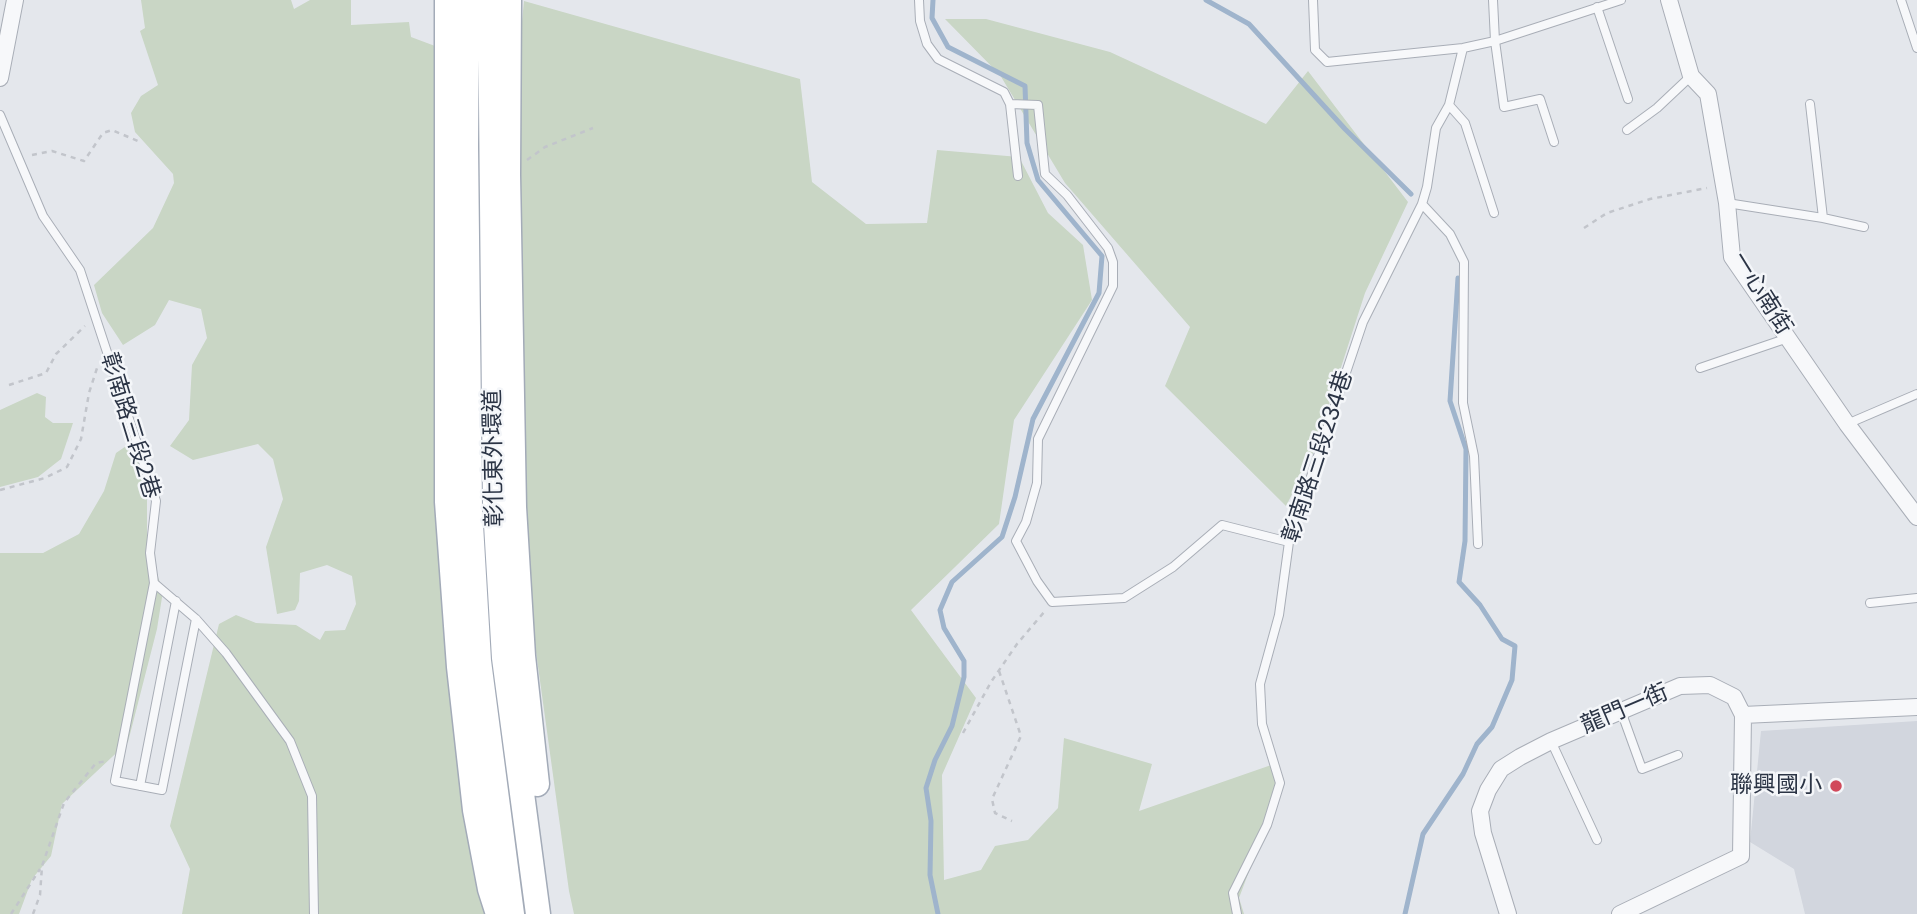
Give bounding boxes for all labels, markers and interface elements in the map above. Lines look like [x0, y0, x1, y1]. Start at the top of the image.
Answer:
street label: 一心南街 [1725, 248, 1797, 340]
street label: 彰南路三段2巷 [94, 350, 164, 502]
street label: 彰南路三段234巷 [1278, 368, 1360, 546]
street label: 彰化東外環道 [480, 389, 510, 527]
street label: 龍門一街 [1577, 679, 1673, 741]
place label: 聯興國小 [1730, 772, 1822, 800]
marker: 聯興國小 [1828, 778, 1844, 794]

